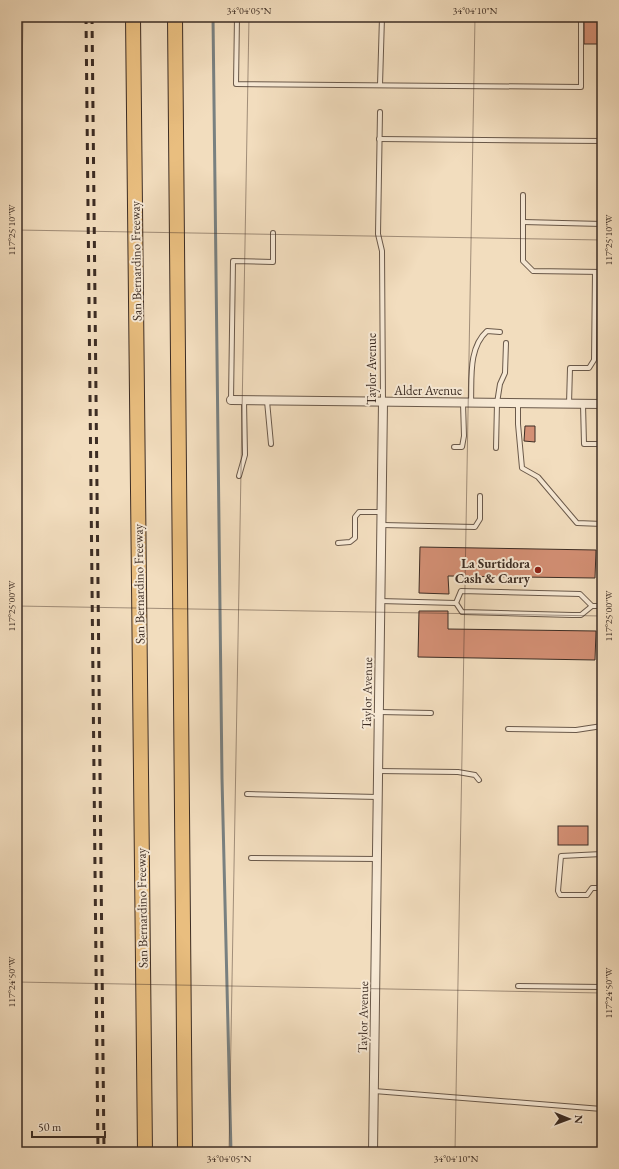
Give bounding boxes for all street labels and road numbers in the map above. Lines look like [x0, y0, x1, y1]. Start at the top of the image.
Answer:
street label: San Bernardino Freeway [126, 200, 146, 321]
street label: Taylor Avenue [363, 333, 380, 405]
street label: Alder Avenue [393, 382, 462, 399]
street label: San Bernardino Freeway [129, 523, 149, 644]
street label: Taylor Avenue [358, 657, 376, 729]
street label: San Bernardino Freeway [132, 847, 152, 968]
street label: Taylor Avenue [354, 981, 372, 1053]

